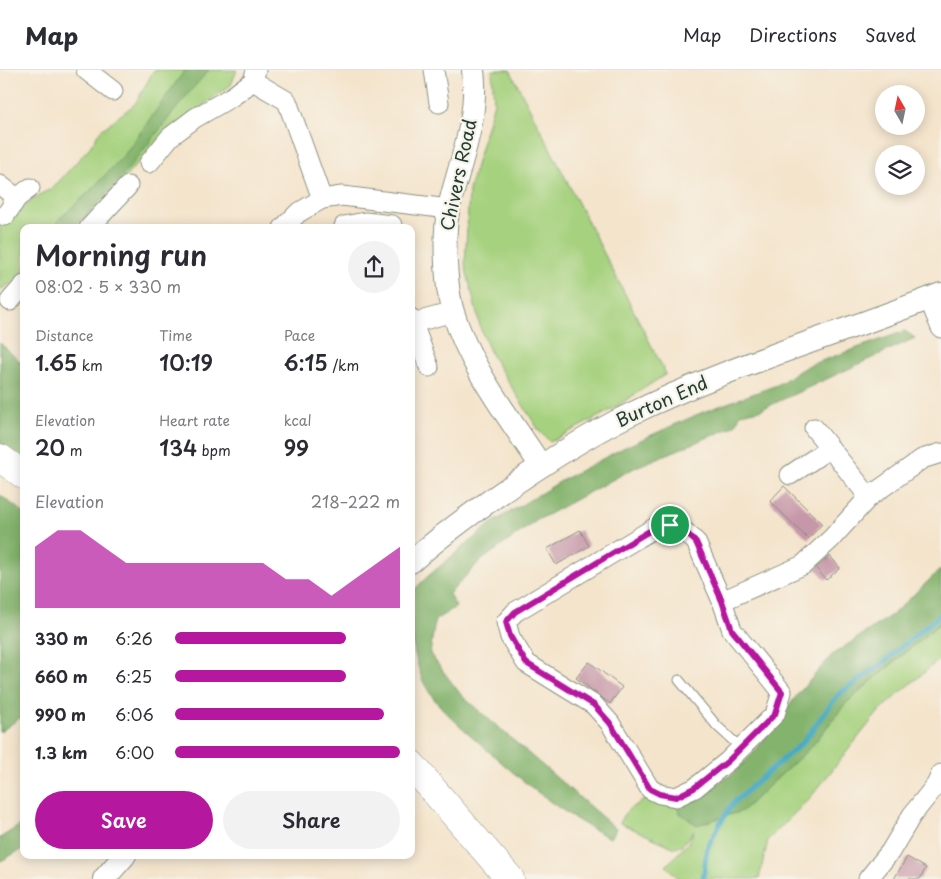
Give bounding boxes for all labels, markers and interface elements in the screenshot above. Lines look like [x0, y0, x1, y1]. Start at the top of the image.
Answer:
text: Map [25, 17, 78, 53]
text: Map [683, 21, 721, 48]
text: Directions [749, 21, 837, 48]
text: Saved [865, 21, 916, 48]
north arrow [875, 85, 925, 135]
map controls [875, 85, 925, 195]
street label: Chivers Road [433, 116, 483, 233]
button: layers [875, 145, 925, 195]
text: Morning run [35, 233, 207, 276]
button: share [348, 241, 400, 293]
text: 08:02 · 5 × 330 m [35, 274, 181, 298]
text: Distance [35, 325, 94, 346]
text: Time [159, 325, 192, 346]
text: Pace [284, 325, 315, 346]
text: 1.65 [35, 346, 77, 378]
text: 10:19 [159, 346, 213, 378]
text: 6:15 [284, 346, 328, 378]
text: km [77, 355, 103, 376]
text: /km [328, 355, 359, 376]
street label: Burton End [611, 368, 712, 433]
text: Elevation [35, 410, 95, 431]
text: Heart rate [159, 410, 230, 431]
text: kcal [284, 410, 312, 431]
text: 20 [35, 431, 65, 463]
text: 134 [159, 431, 197, 463]
text: 99 [284, 431, 309, 463]
text: m [65, 440, 82, 461]
text: bpm [197, 440, 231, 461]
text: Elevation [35, 489, 104, 513]
text: 218–222 m [311, 489, 400, 513]
pin [649, 504, 691, 546]
icon: arrive [656, 511, 684, 539]
text: 330 m [35, 626, 88, 650]
text: 6:26 [115, 626, 153, 650]
text: 660 m [35, 664, 88, 688]
text: 6:25 [115, 664, 152, 688]
text: 990 m [35, 702, 86, 726]
text: 6:06 [115, 702, 154, 726]
text: 1.3 km [35, 740, 87, 764]
text: 6:00 [115, 740, 154, 764]
button: Save [35, 791, 213, 849]
button: Share [223, 791, 400, 849]

